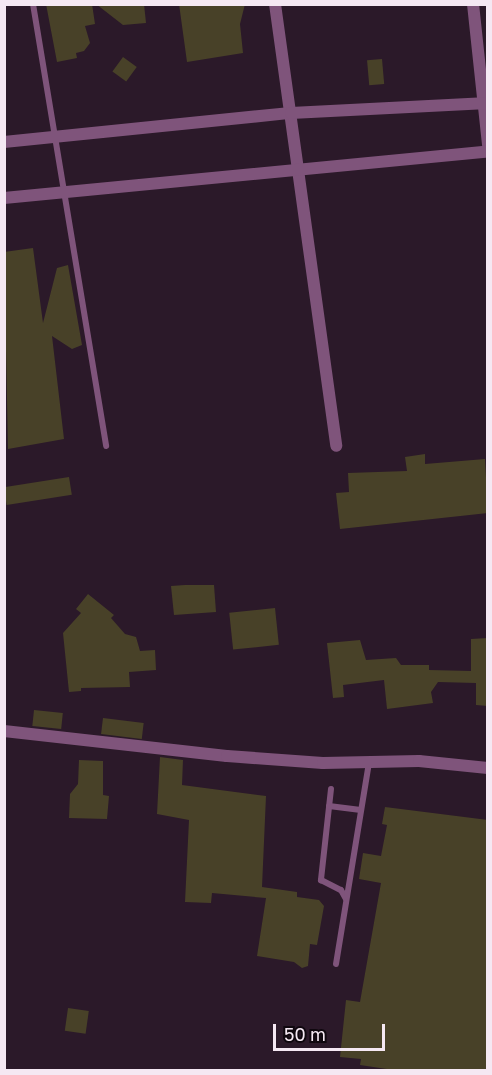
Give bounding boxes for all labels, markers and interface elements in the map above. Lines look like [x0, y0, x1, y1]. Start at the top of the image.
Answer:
scale bar [276, 1012, 388, 1050]
text: 50 m [284, 1023, 326, 1045]

